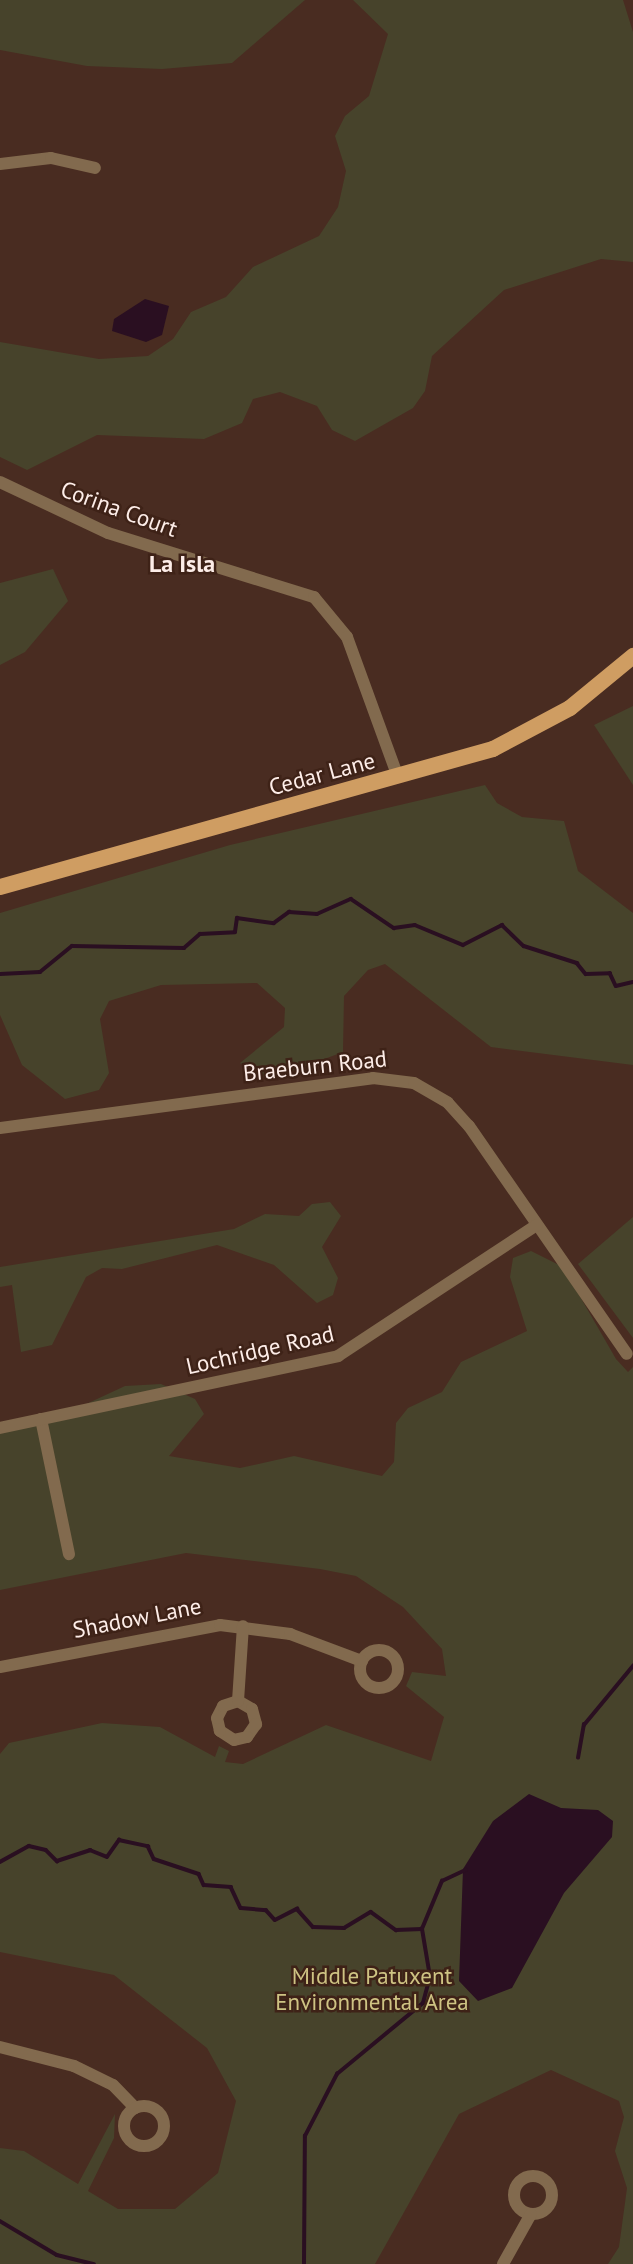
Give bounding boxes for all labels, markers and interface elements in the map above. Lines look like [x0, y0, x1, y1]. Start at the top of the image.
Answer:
street label: Corina Court [57, 475, 181, 543]
district label: La Isla [149, 550, 215, 578]
street label: Cedar Lane [266, 747, 378, 801]
street label: Braeburn Road [242, 1045, 388, 1087]
street label: Lochridge Road [183, 1320, 337, 1380]
street label: Shadow Lane [70, 1592, 204, 1644]
park label: Middle Patuxent Environmental Area [275, 1962, 469, 2016]

